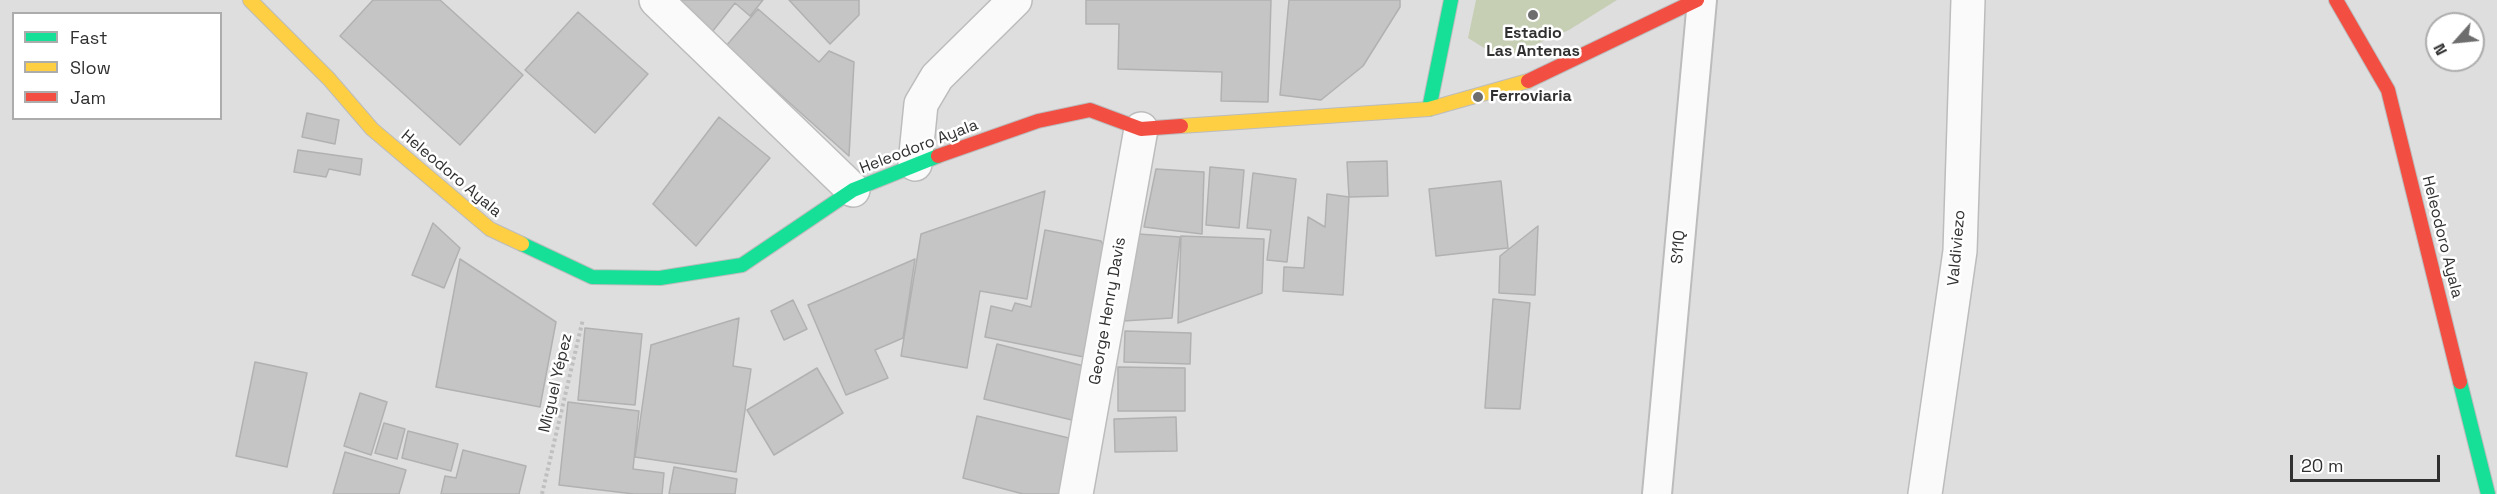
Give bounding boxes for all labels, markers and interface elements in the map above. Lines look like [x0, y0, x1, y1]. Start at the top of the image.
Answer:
marker: Estadio Las Antenas [1526, 8, 1540, 22]
legend [12, 12, 222, 120]
north arrow [2425, 12, 2485, 72]
place label: Estadio Las Antenas [1486, 24, 1580, 62]
text: Fast [70, 26, 107, 49]
text: N [2429, 40, 2452, 59]
text: Slow [70, 56, 111, 79]
text: Jam [70, 86, 106, 109]
place label: Ferroviaria [1490, 87, 1572, 107]
marker: Ferroviaria [1471, 90, 1485, 104]
street label: Heleodoro Ayala [857, 116, 981, 178]
street label: Heleodoro Ayala [397, 126, 505, 222]
street label: Heleodoro Ayala [2418, 174, 2466, 300]
street label: Valdiviezo [1944, 209, 1970, 287]
street label: S11Q [1668, 229, 1690, 265]
street label: George Henry Davis [1086, 236, 1130, 386]
street label: Miguel Yépez [535, 332, 577, 434]
scale bar [2293, 443, 2443, 481]
text: 20 m [2301, 454, 2344, 477]

